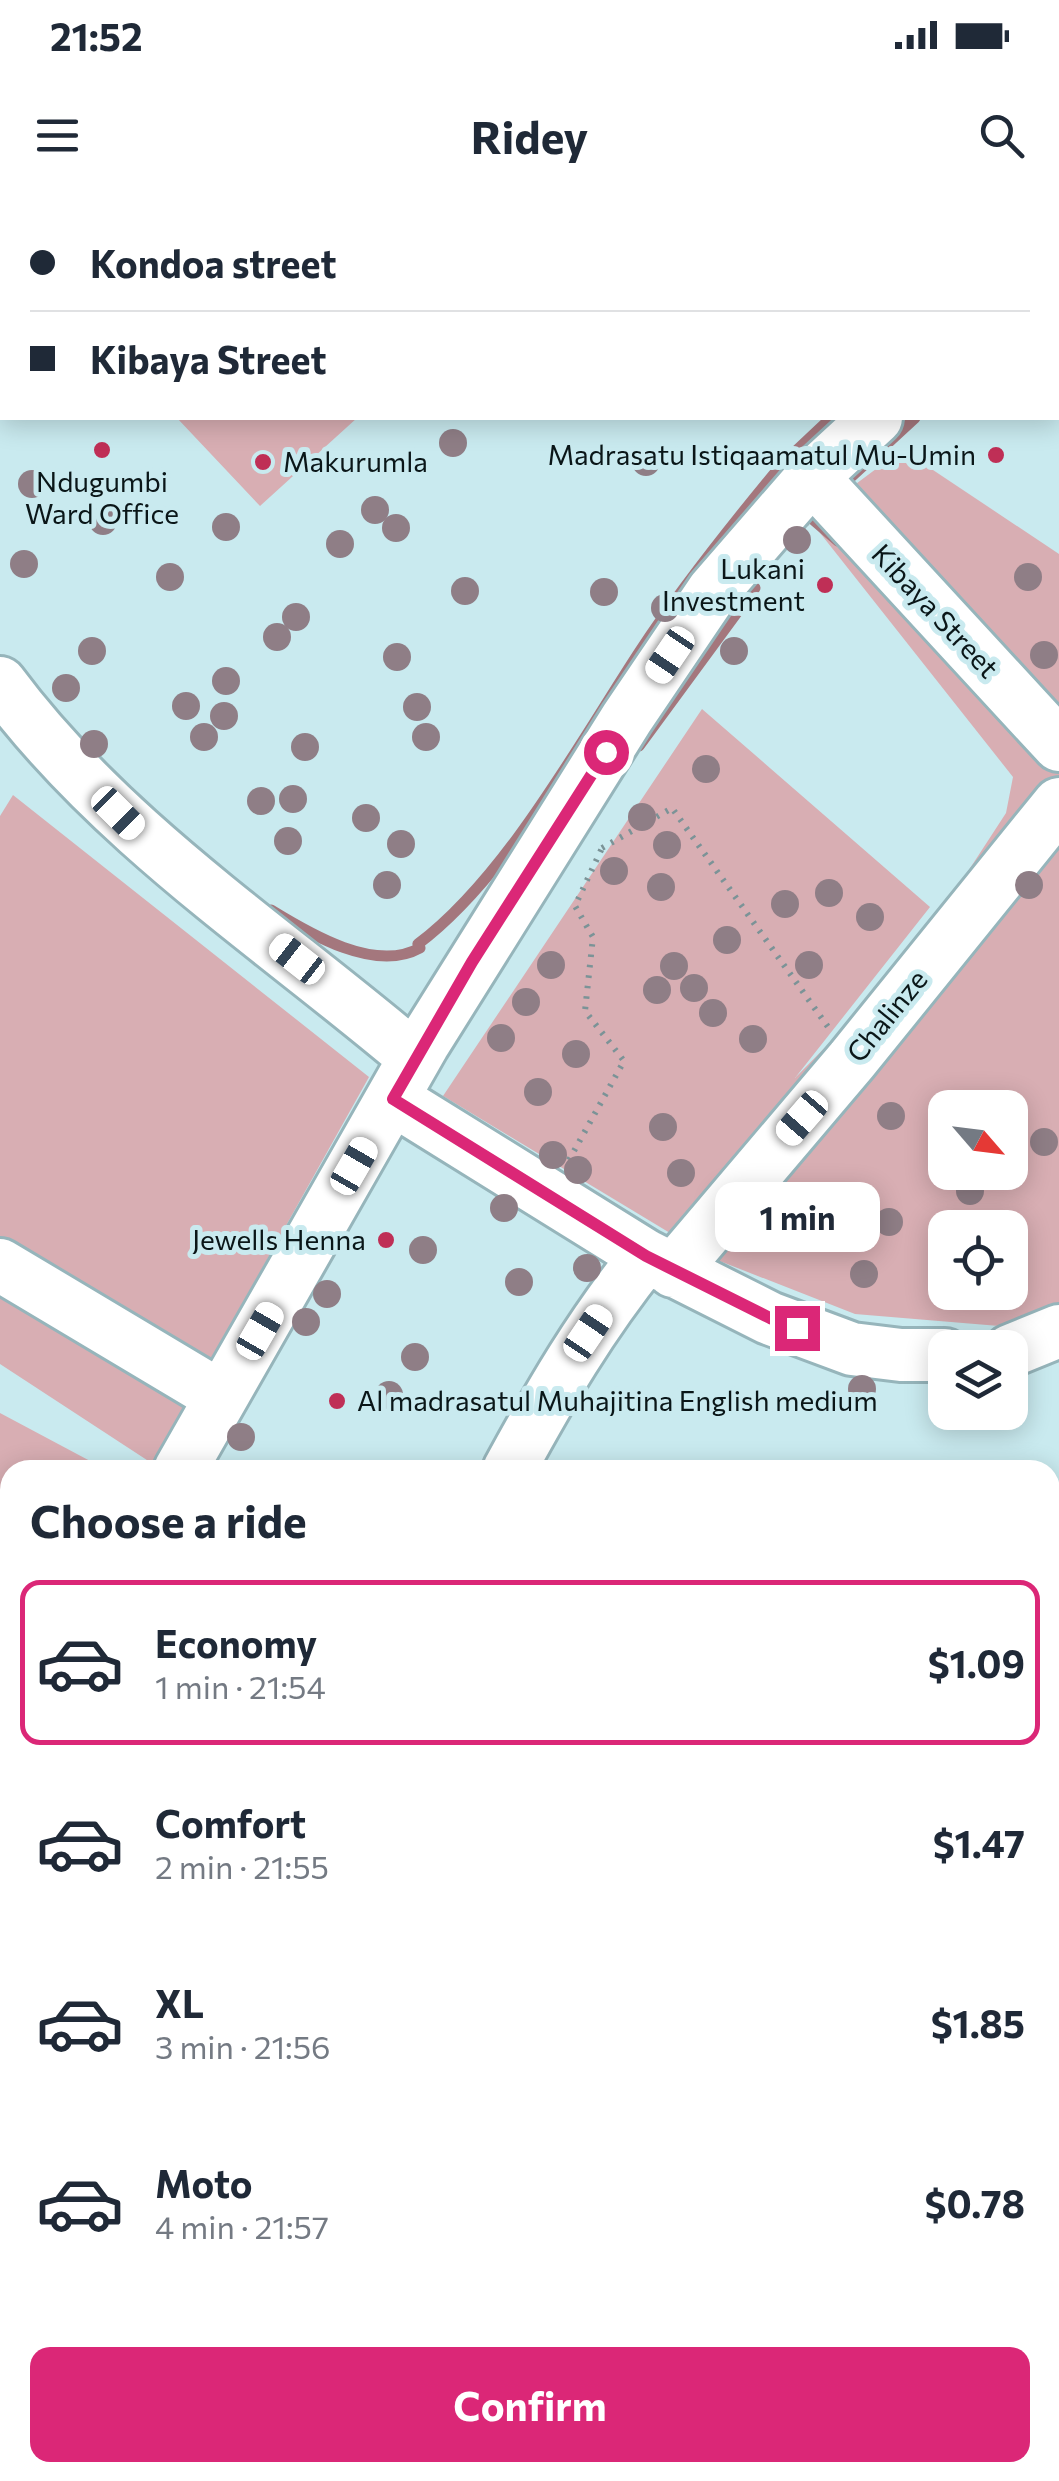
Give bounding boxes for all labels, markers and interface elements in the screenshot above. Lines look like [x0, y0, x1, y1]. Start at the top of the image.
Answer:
text: 21:52 [50, 12, 143, 59]
icon: menu [30, 108, 85, 163]
text: Ridey [471, 108, 588, 163]
icon: search [974, 108, 1029, 163]
text: Kondoa street [90, 239, 336, 286]
text: Kibaya Street [90, 335, 327, 382]
place label: Madrasatu Istiqaamatul Mu-Umin [547, 437, 976, 471]
marker: Ndugumbi Ward Office [91, 439, 113, 461]
place label: Makurumla [283, 444, 428, 478]
marker: Madrasatu Istiqaamatul Mu-Umin [985, 444, 1007, 466]
marker: Makurumla [252, 451, 274, 473]
place label: Ndugumbi Ward Office [25, 464, 179, 530]
street label: Kibaya Street [865, 536, 1006, 684]
place label: Lukani Investment [662, 551, 805, 617]
marker: Lukani Investment [814, 574, 836, 596]
car [641, 622, 699, 688]
route start [584, 730, 629, 775]
car [86, 781, 150, 845]
car [264, 929, 330, 989]
street label: Chalinze [839, 962, 934, 1068]
car [771, 1086, 833, 1150]
north arrow [928, 1090, 1028, 1190]
map controls [928, 1090, 1028, 1430]
car [326, 1133, 382, 1199]
callout: 1 min [714, 1183, 880, 1253]
text: 1 min [760, 1197, 835, 1237]
button: locate [928, 1210, 1028, 1310]
place label: Jewells Henna [192, 1222, 366, 1256]
marker: Jewells Henna [375, 1229, 397, 1251]
car [232, 1298, 288, 1364]
car [559, 1300, 617, 1366]
route end [775, 1306, 820, 1351]
button: layers [928, 1330, 1028, 1430]
place label: Al madrasatul Muhajitina English medium [357, 1383, 878, 1417]
marker: Al madrasatul Muhajitina English medium [326, 1390, 348, 1412]
text: Choose a ride [30, 1492, 307, 1547]
icon: car [35, 1618, 125, 1708]
text: Economy [155, 1619, 317, 1666]
text: $1.09 [928, 1639, 1025, 1686]
text: 1 min · 21:54 [155, 1666, 326, 1706]
icon: car [35, 1798, 125, 1888]
text: Comfort [155, 1799, 306, 1846]
text: $1.47 [933, 1819, 1025, 1866]
text: 2 min · 21:55 [155, 1846, 329, 1886]
icon: car [35, 1978, 125, 2068]
text: XL [155, 1979, 204, 2026]
text: $1.85 [931, 1999, 1025, 2046]
text: 3 min · 21:56 [155, 2026, 330, 2066]
icon: car [35, 2158, 125, 2248]
text: Moto [155, 2159, 253, 2206]
text: $0.78 [925, 2179, 1025, 2226]
text: 4 min · 21:57 [155, 2206, 329, 2246]
button: Confirm [30, 2347, 1030, 2462]

